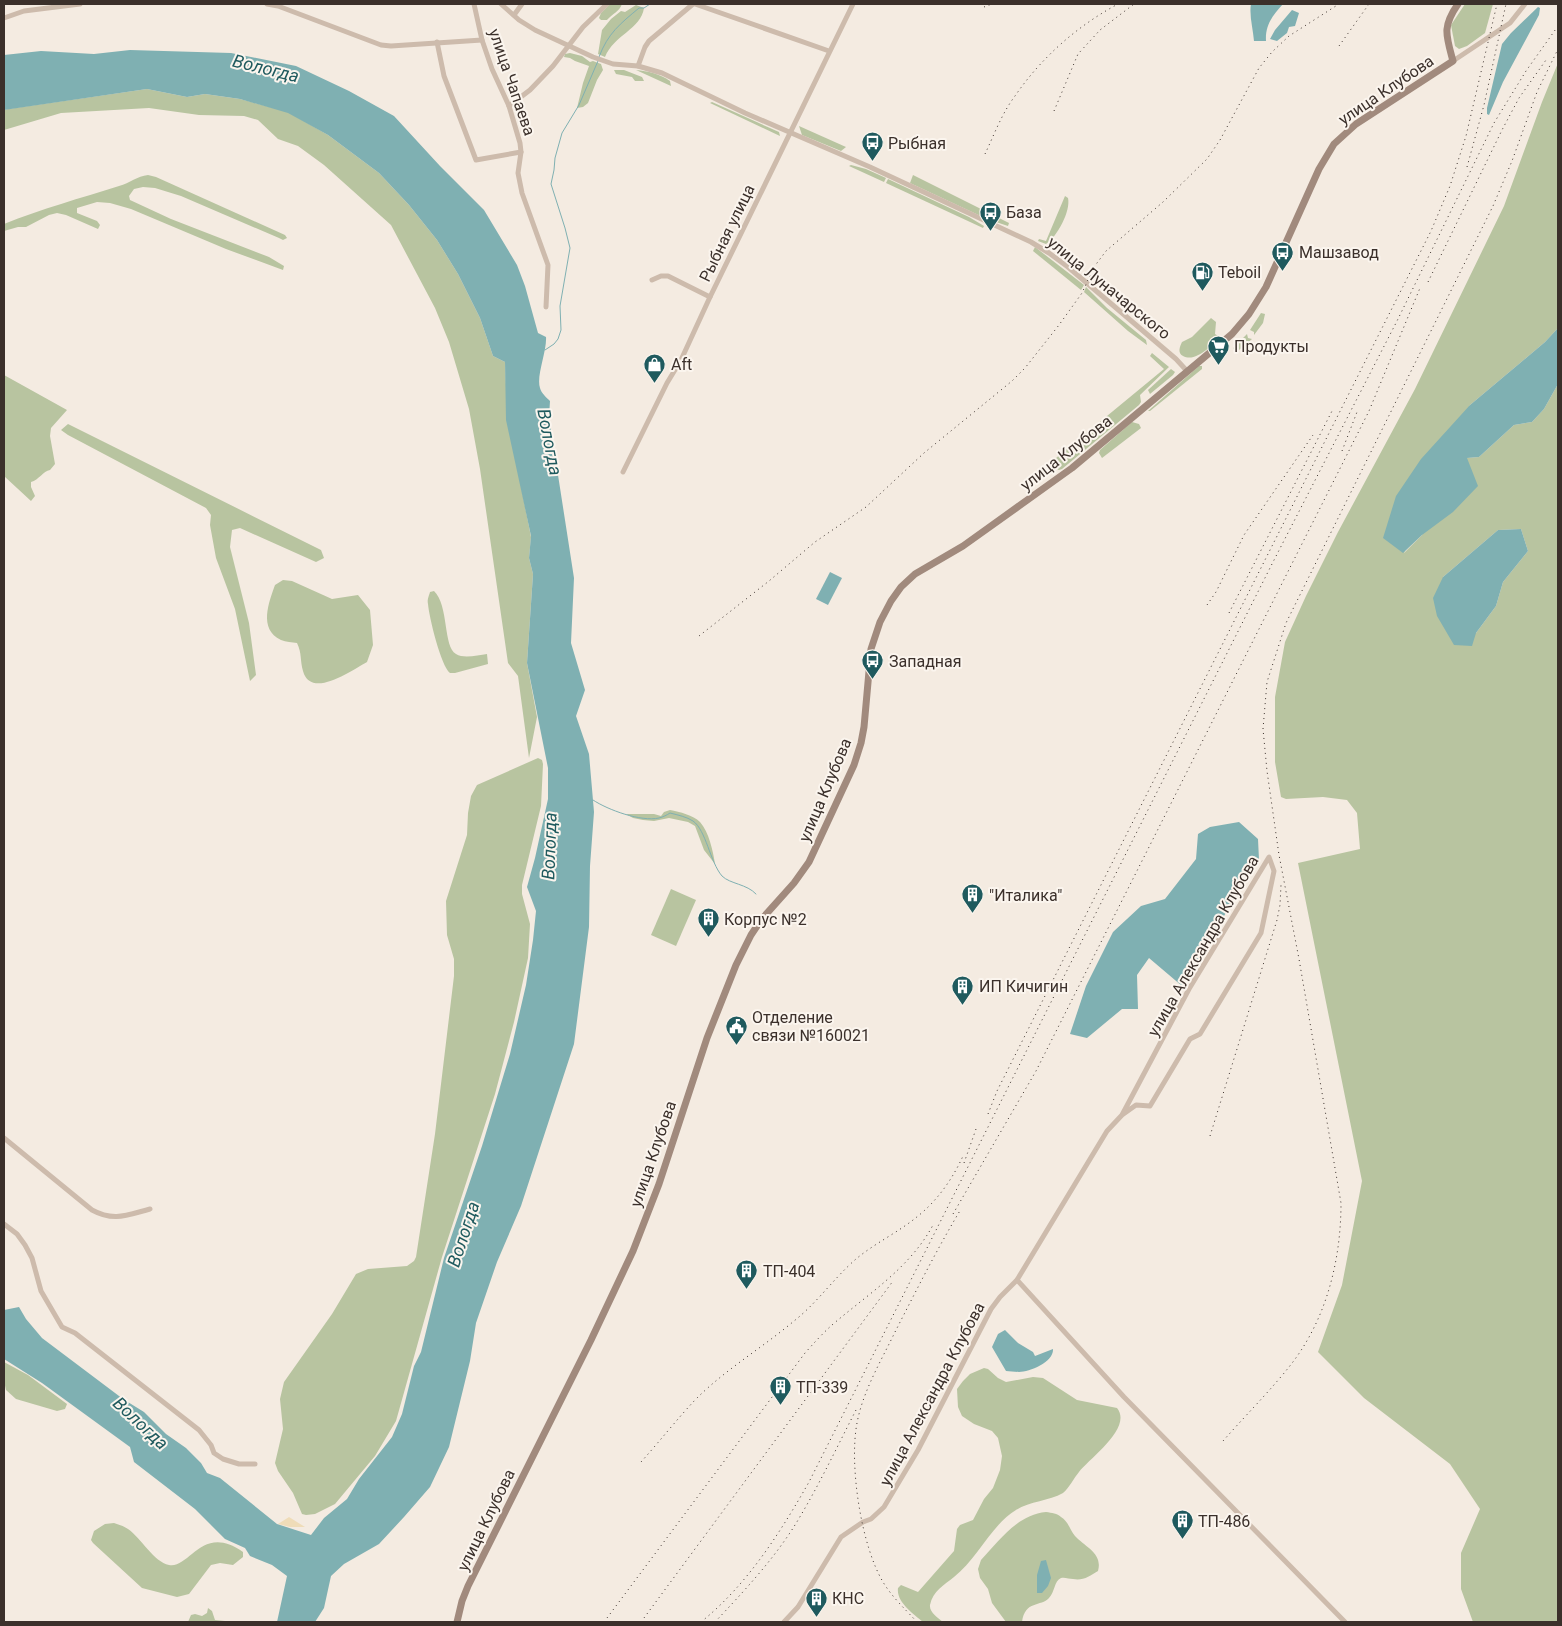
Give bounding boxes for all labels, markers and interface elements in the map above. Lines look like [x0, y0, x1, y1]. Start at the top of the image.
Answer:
street label: улица Чапаева [485, 26, 539, 138]
water label: Вологда [231, 50, 301, 86]
street label: улица Клубова [1335, 51, 1437, 129]
bus stop icon: Рыбная [860, 131, 884, 162]
place label: Рыбная [888, 134, 946, 153]
street label: Рыбная улица [695, 181, 759, 285]
bus stop icon: База [978, 200, 1002, 231]
place label: База [1006, 203, 1042, 222]
street label: улица Луначарского [1044, 233, 1174, 343]
bus stop icon: Машзавод [1271, 240, 1295, 271]
place label: Машзавод [1299, 243, 1379, 262]
fuel station icon: Teboil [1190, 260, 1214, 291]
place label: Teboil [1218, 263, 1261, 282]
supermarket icon: Продукты [1206, 334, 1230, 365]
place label: Продукты [1234, 337, 1309, 356]
shop icon: Aft [643, 352, 667, 383]
place label: Aft [671, 355, 692, 374]
water label: Вологда [533, 407, 567, 477]
street label: улица Клубова [1016, 411, 1116, 495]
bus stop icon: Западная [861, 649, 885, 680]
place label: Западная [889, 652, 962, 671]
street label: улица Клубова [795, 735, 855, 845]
water label: Вологда [537, 812, 561, 880]
street label: улица Александра Клубова [1143, 852, 1263, 1040]
building icon: "Италика" [961, 883, 985, 914]
place label: "Италика" [989, 886, 1062, 905]
building icon: Корпус №2 [696, 907, 720, 938]
place label: Корпус №2 [724, 910, 807, 929]
building icon: ИП Кичигин [951, 974, 975, 1005]
place label: ИП Кичигин [979, 977, 1068, 996]
place label: Отделение связи №160021 [752, 1008, 870, 1045]
public building icon: Отделение связи №160021 [724, 1014, 748, 1045]
street label: улица Клубова [626, 1099, 680, 1209]
water label: Вологда [443, 1199, 483, 1269]
building icon: ТП-404 [735, 1259, 759, 1290]
place label: ТП-404 [763, 1262, 815, 1281]
street label: улица Александра Клубова [875, 1299, 989, 1489]
building icon: ТП-339 [768, 1375, 792, 1406]
place label: ТП-339 [796, 1378, 848, 1397]
water label: Вологда [109, 1392, 173, 1454]
street label: улица Клубова [453, 1466, 519, 1574]
building icon: ТП-486 [1170, 1509, 1194, 1540]
place label: ТП-486 [1198, 1512, 1250, 1531]
building icon: КНС [804, 1586, 828, 1617]
place label: КНС [832, 1589, 864, 1608]

